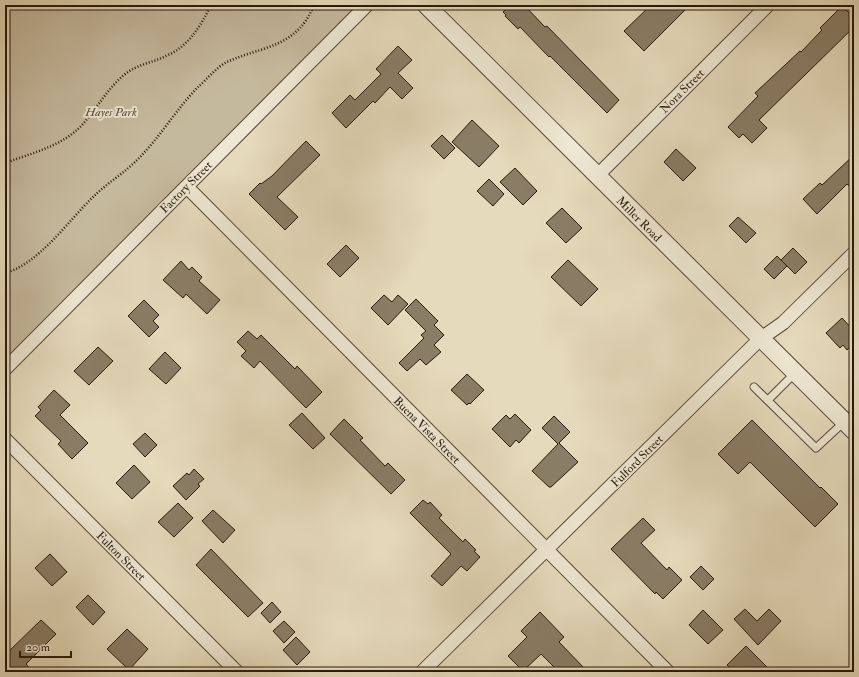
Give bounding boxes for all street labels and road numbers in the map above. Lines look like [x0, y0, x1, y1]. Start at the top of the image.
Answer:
street label: Nora Street [657, 66, 708, 117]
street label: Factory Street [157, 158, 216, 217]
street label: Miller Road [613, 194, 665, 245]
street label: Buena Vista Street [390, 394, 463, 467]
street label: Fulford Street [608, 432, 667, 491]
street label: Fulton Street [93, 529, 149, 584]

